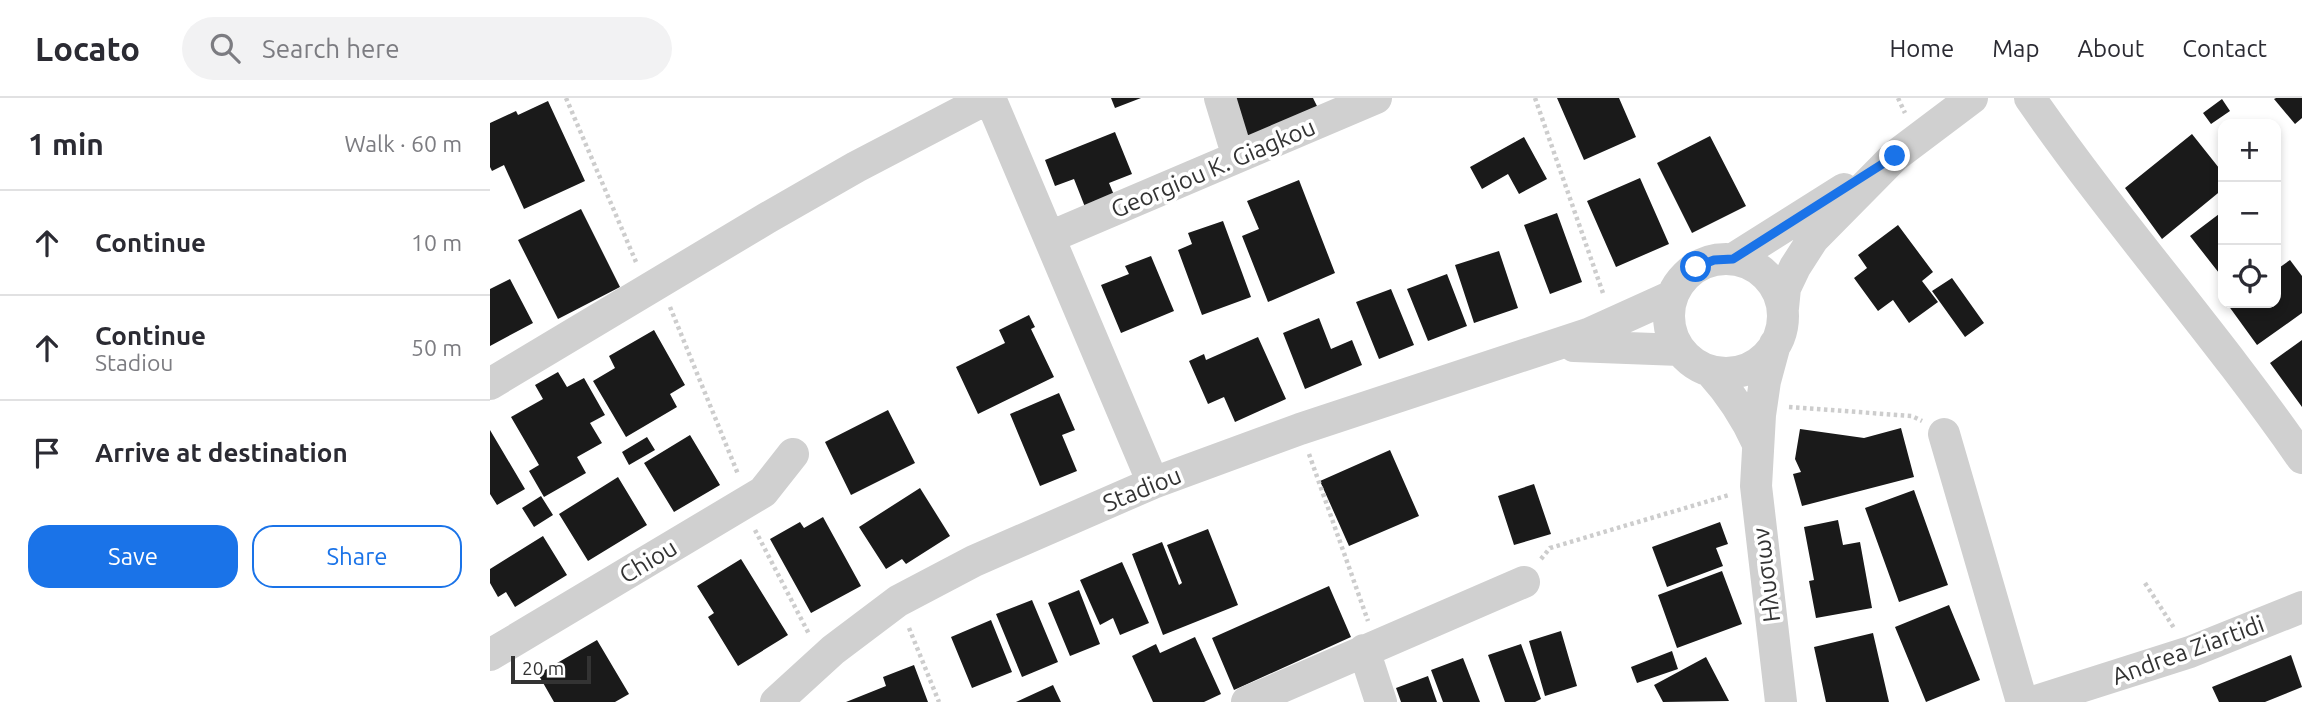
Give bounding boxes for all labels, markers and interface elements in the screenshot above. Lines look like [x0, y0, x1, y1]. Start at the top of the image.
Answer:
search box [182, 17, 672, 80]
icon: search [206, 29, 244, 67]
text: Locato [35, 30, 140, 67]
text: Search here [262, 34, 400, 63]
text: Home [1889, 35, 1954, 62]
text: Map [1992, 35, 2039, 62]
text: About [2077, 35, 2144, 62]
text: Contact [2182, 35, 2267, 62]
street label: Georgiou K. Giagkou [1107, 113, 1319, 223]
map controls [2218, 119, 2281, 308]
button: + [2218, 119, 2281, 182]
text: 1 min [28, 127, 104, 161]
text: Walk · 60 m [344, 131, 462, 156]
route end [1879, 140, 1910, 171]
button: − [2218, 182, 2281, 245]
icon: ahead [28, 224, 66, 262]
text: Continue [95, 228, 206, 257]
text: 10 m [411, 230, 462, 255]
button: locate [2218, 245, 2281, 308]
route start [1680, 251, 1711, 282]
text: Continue [95, 321, 206, 350]
icon: ahead [28, 329, 66, 367]
text: 50 m [411, 335, 462, 360]
text: Stadiou [95, 350, 174, 375]
icon: arrive [28, 434, 66, 472]
text: Arrive at destination [95, 438, 348, 467]
street label: Stadiou [1099, 461, 1185, 517]
button: Save [28, 525, 238, 588]
button: Share [252, 525, 462, 588]
street label: Ηλυσιων [1747, 526, 1785, 624]
street label: Chiou [614, 533, 682, 589]
street label: Andrea Ziartidi [2108, 610, 2268, 690]
scale bar [511, 653, 592, 685]
text: 20 m [522, 657, 564, 679]

